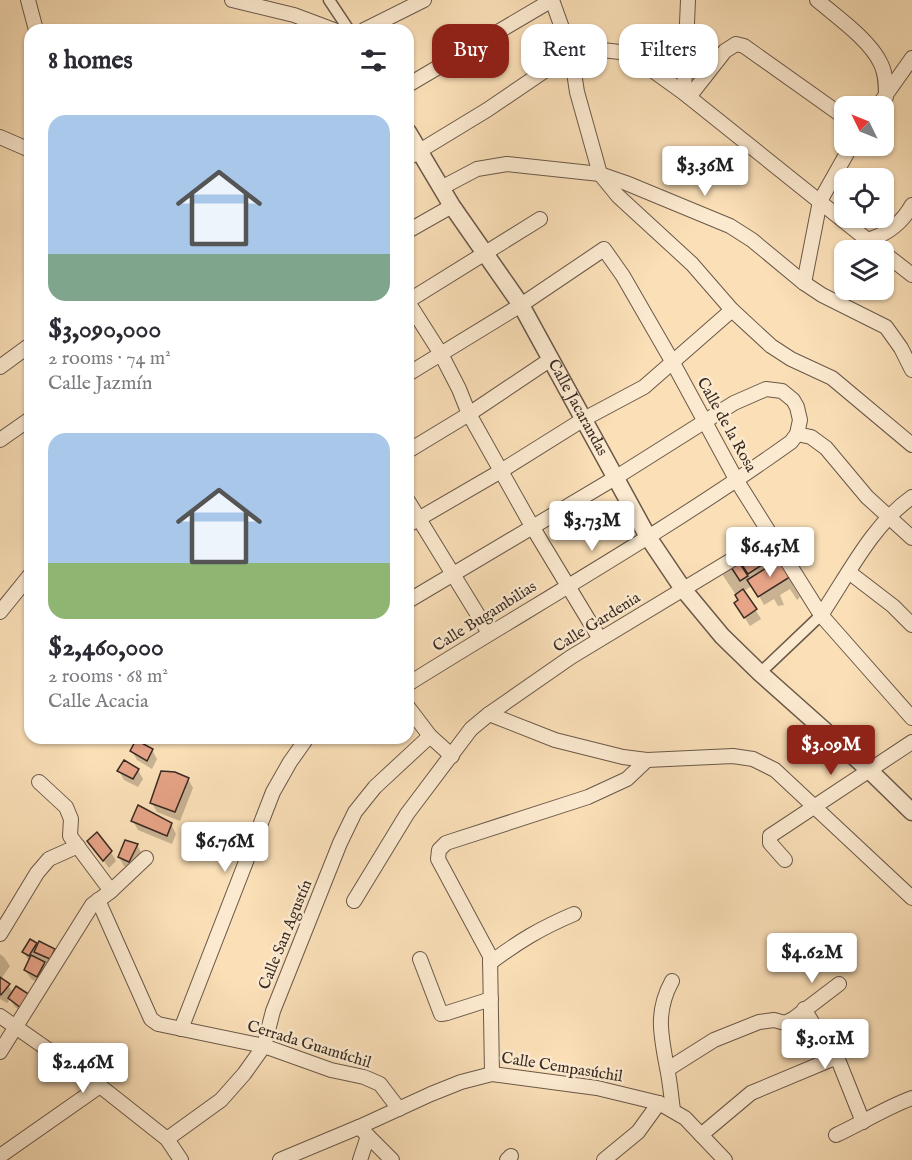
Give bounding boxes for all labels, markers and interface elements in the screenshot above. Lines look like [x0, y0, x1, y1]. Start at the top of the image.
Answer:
chip: Buy [432, 24, 509, 78]
chip: Rent [521, 24, 607, 78]
chip: Filters [619, 24, 718, 78]
text: 8 homes [48, 44, 133, 77]
icon: filters [357, 44, 390, 77]
north arrow [834, 96, 894, 156]
map controls [834, 96, 894, 300]
pin: $3.36M [656, 146, 754, 197]
text: $3.36M [676, 153, 734, 178]
icon: home [165, 154, 273, 262]
button: locate [834, 168, 894, 228]
button: layers [834, 240, 894, 300]
text: $3,090,000 [48, 313, 161, 346]
text: 2 rooms · 74 m² [48, 346, 171, 371]
street label: Calle Jacarandas [543, 356, 612, 460]
text: Calle Jazmín [48, 371, 152, 396]
street label: Calle de la Rosa [692, 374, 760, 476]
icon: home [165, 472, 273, 580]
pin: $3.73M [543, 501, 641, 552]
text: $3.73M [563, 508, 621, 533]
pin: $6.45M [721, 527, 819, 578]
text: $6.45M [740, 534, 800, 559]
street label: Calle Bugambilias [429, 577, 541, 657]
street label: Calle Gardenia [550, 588, 644, 658]
text: $2,460,000 [48, 631, 164, 664]
text: 2 rooms · 68 m² [48, 664, 168, 689]
text: Calle Acacia [48, 689, 149, 714]
pin: $3.09M [782, 725, 880, 776]
text: $3.09M [801, 732, 861, 757]
pin: $6.76M [176, 822, 274, 873]
text: $6.76M [195, 829, 255, 854]
street label: Calle San Agustín [255, 877, 317, 993]
pin: $4.62M [763, 933, 861, 984]
text: $4.62M [781, 940, 843, 965]
street label: Cerrada Guamúchil [244, 1017, 374, 1074]
pin: $3.01M [776, 1019, 874, 1070]
text: $3.01M [796, 1026, 854, 1051]
pin: $2.46M [34, 1043, 132, 1094]
street label: Calle Cempasúchil [500, 1049, 625, 1088]
text: $2.46M [52, 1050, 114, 1075]

